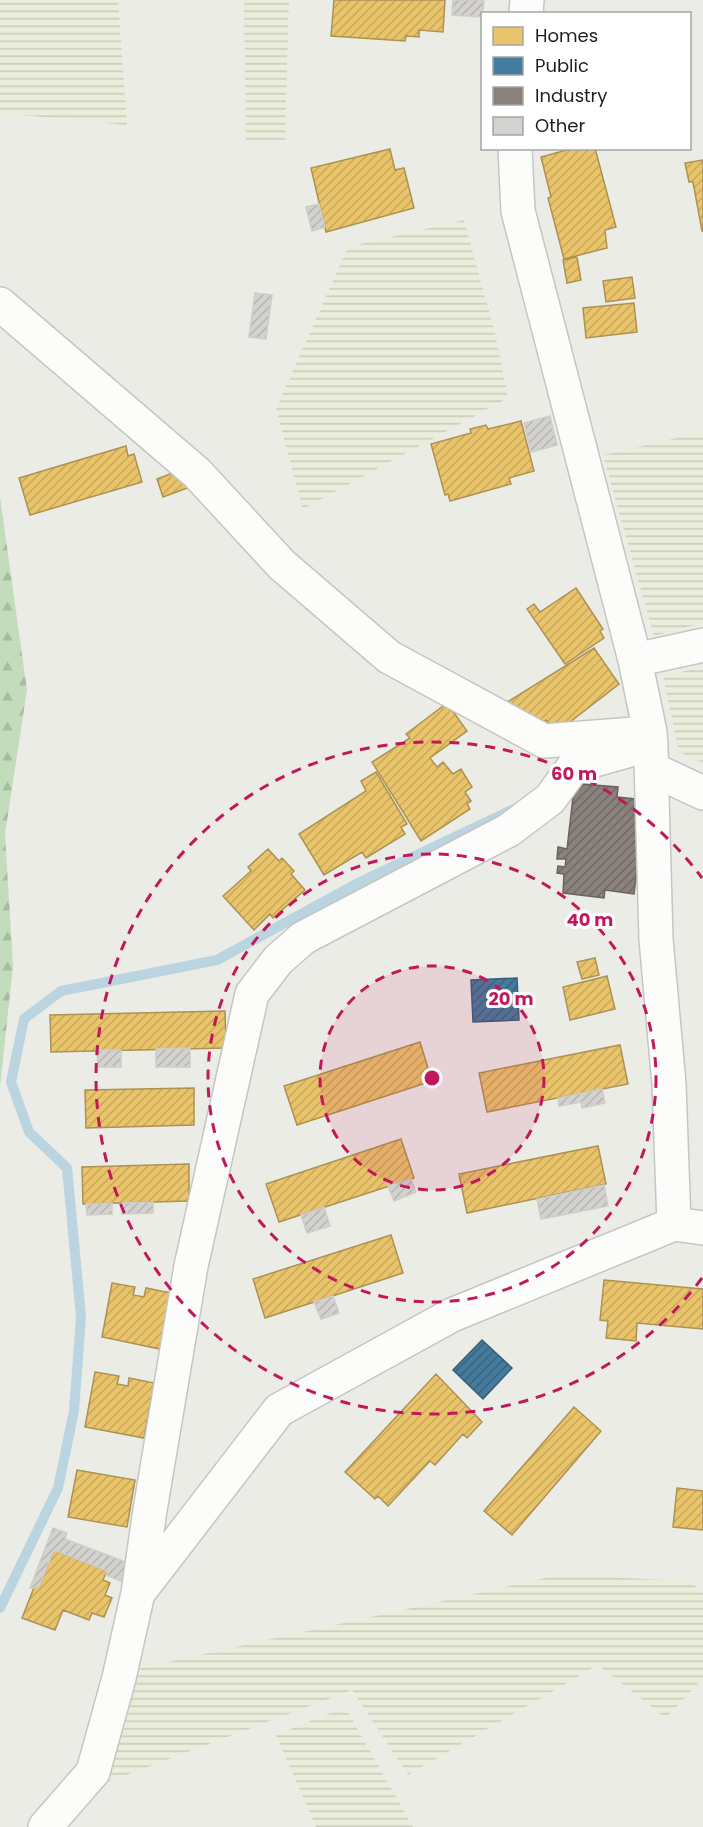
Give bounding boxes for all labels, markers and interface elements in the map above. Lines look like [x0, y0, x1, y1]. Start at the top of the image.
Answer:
legend [481, 12, 691, 150]
text: Homes [535, 23, 598, 48]
text: Public [535, 53, 589, 78]
text: Industry [535, 83, 607, 108]
text: Other [535, 113, 585, 138]
text: 60 m [551, 761, 597, 786]
text: 40 m [567, 907, 613, 932]
text: 20 m [489, 986, 533, 1011]
centre of rings [422, 1068, 442, 1088]

